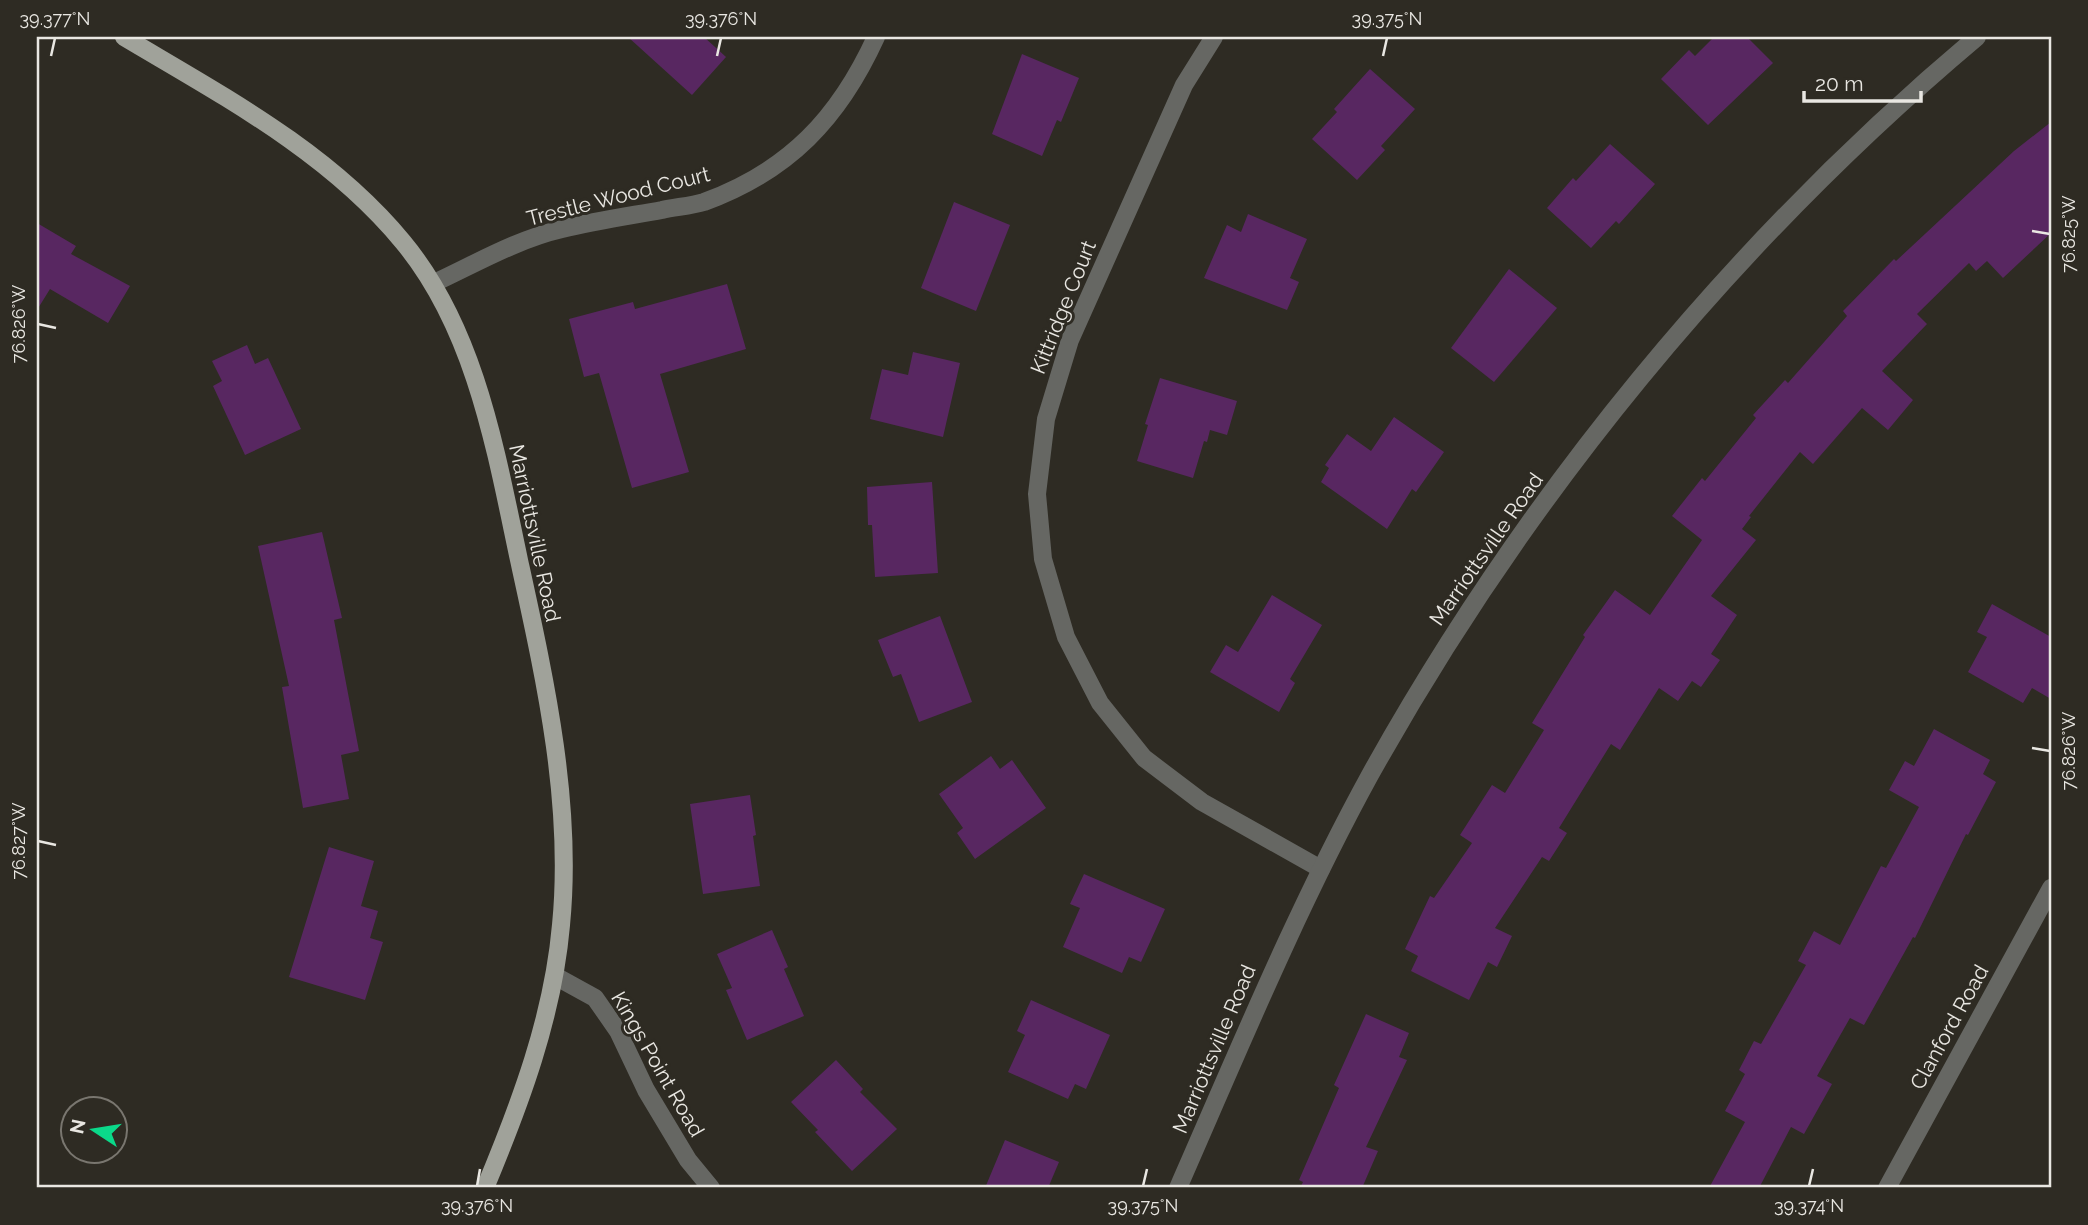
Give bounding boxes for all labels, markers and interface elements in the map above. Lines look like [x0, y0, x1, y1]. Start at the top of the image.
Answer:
text: 39.377°N [19, 8, 91, 29]
text: 39.376°N [685, 8, 757, 29]
text: 39.375°N [1352, 8, 1422, 29]
scale bar [1804, 60, 1922, 104]
text: 20 m [1815, 71, 1863, 96]
street label: Trestle Wood Court [524, 161, 712, 231]
text: 76.825°W [2058, 195, 2079, 273]
street label: Kittridge Court [1025, 237, 1101, 377]
text: 76.826°W [8, 285, 29, 363]
street label: Marriottsville Road [504, 442, 566, 624]
street label: Marriottsville Road [1424, 468, 1548, 630]
text: 76.826°W [2058, 712, 2079, 790]
text: 76.827°W [8, 802, 29, 880]
street label: Clanford Road [1904, 960, 1994, 1094]
street label: Marriottsville Road [1167, 961, 1261, 1137]
street label: Kings Point Road [606, 987, 710, 1141]
north arrow [60, 1096, 130, 1166]
text: N [65, 1117, 90, 1136]
text: 39.376°N [441, 1195, 513, 1216]
text: 39.375°N [1108, 1195, 1178, 1216]
text: 39.374°N [1774, 1195, 1844, 1216]

